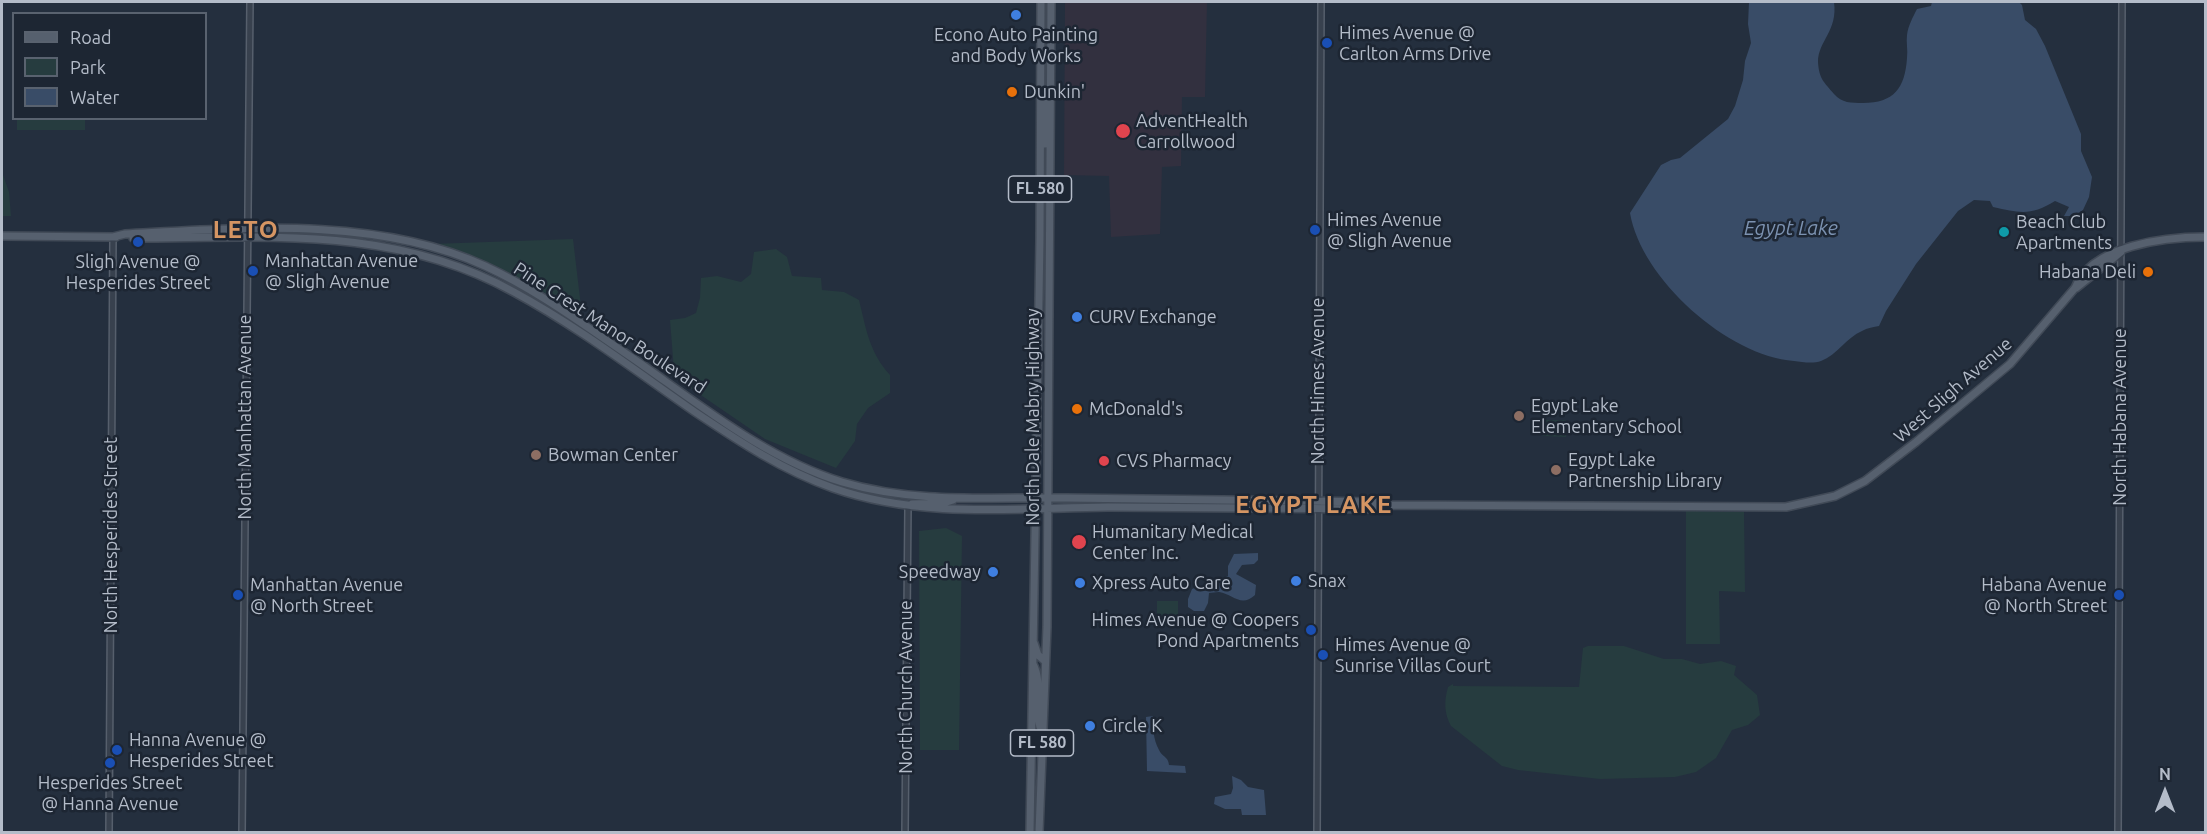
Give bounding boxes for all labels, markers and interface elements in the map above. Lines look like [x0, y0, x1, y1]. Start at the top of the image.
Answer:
marker: Econo Auto Painting and Body Works [1009, 8, 1023, 22]
legend [12, 12, 207, 120]
place label: Himes Avenue @ Carlton Arms Drive [1339, 22, 1491, 64]
place label: Econo Auto Painting and Body Works [934, 24, 1098, 66]
text: Road [70, 27, 112, 47]
marker: Himes Avenue @ Carlton Arms Drive [1320, 36, 1334, 50]
text: Park [70, 57, 106, 77]
place label: Dunkin' [1024, 81, 1085, 103]
marker: Dunkin' [1005, 85, 1019, 99]
text: Water [70, 87, 119, 107]
place label: AdventHealth Carrollwood [1136, 110, 1248, 152]
marker: AdventHealth Carrollwood [1114, 122, 1132, 140]
road number: FL 580 [1008, 176, 1072, 202]
place label: Himes Avenue @ Sligh Avenue [1327, 209, 1452, 252]
place label: Beach Club Apartments [2016, 211, 2112, 254]
district label: LETO [213, 216, 279, 244]
water label: Egypt Lake [1744, 216, 1838, 240]
marker: Himes Avenue @ Sligh Avenue [1308, 223, 1322, 237]
marker: Beach Club Apartments [1997, 225, 2011, 239]
marker: Sligh Avenue @ Hesperides Street [131, 235, 145, 249]
place label: Manhattan Avenue @ Sligh Avenue [265, 250, 418, 292]
place label: Sligh Avenue @ Hesperides Street [66, 251, 210, 294]
street label: Pine Crest Manor Boulevard [510, 258, 710, 398]
place label: Habana Deli [2039, 261, 2136, 283]
marker: Manhattan Avenue @ Sligh Avenue [246, 264, 260, 278]
marker: Habana Deli [2141, 265, 2155, 279]
street label: North Himes Avenue [1307, 298, 1329, 464]
place label: CURV Exchange [1089, 306, 1217, 328]
street label: North Dale Mabry Highway [1022, 308, 1044, 526]
marker: CURV Exchange [1070, 310, 1084, 324]
street label: North Manhattan Avenue [234, 315, 256, 519]
street label: North Habana Avenue [2109, 328, 2131, 506]
street label: West Sligh Avenue [1890, 333, 2016, 447]
place label: Egypt Lake Elementary School [1531, 395, 1682, 438]
place label: McDonald's [1089, 398, 1183, 420]
marker: McDonald's [1070, 402, 1084, 416]
marker: Egypt Lake Elementary School [1512, 409, 1526, 423]
street label: North Hesperides Street [100, 437, 122, 633]
place label: Bowman Center [548, 444, 678, 466]
marker: Bowman Center [529, 448, 543, 462]
place label: Egypt Lake Partnership Library [1568, 449, 1722, 492]
place label: CVS Pharmacy [1116, 450, 1231, 472]
marker: CVS Pharmacy [1097, 454, 1111, 468]
marker: Egypt Lake Partnership Library [1549, 463, 1563, 477]
district label: EGYPT LAKE [1235, 491, 1393, 519]
place label: Humanitary Medical Center Inc. [1092, 521, 1253, 564]
marker: Humanitary Medical Center Inc. [1070, 533, 1088, 551]
place label: Speedway [899, 561, 981, 583]
marker: Speedway [986, 565, 1000, 579]
place label: Snax [1308, 570, 1346, 592]
place label: Xpress Auto Care [1092, 572, 1231, 594]
place label: Manhattan Avenue @ North Street [250, 574, 403, 616]
marker: Snax [1289, 574, 1303, 588]
place label: Habana Avenue @ North Street [1981, 574, 2107, 616]
marker: Xpress Auto Care [1073, 576, 1087, 590]
marker: Manhattan Avenue @ North Street [231, 588, 245, 602]
marker: Habana Avenue @ North Street [2112, 588, 2126, 602]
street label: North Church Avenue [895, 600, 917, 774]
place label: Himes Avenue @ Coopers Pond Apartments [1092, 609, 1299, 652]
marker: Himes Avenue @ Coopers Pond Apartments [1304, 623, 1318, 637]
place label: Himes Avenue @ Sunrise Villas Court [1335, 634, 1491, 676]
marker: Himes Avenue @ Sunrise Villas Court [1316, 648, 1330, 662]
place label: Circle K [1102, 715, 1162, 737]
marker: Circle K [1083, 719, 1097, 733]
place label: Hanna Avenue @ Hesperides Street [129, 729, 274, 771]
road number: FL 580 [1010, 730, 1074, 756]
marker: Hanna Avenue @ Hesperides Street [110, 743, 124, 757]
marker: Hesperides Street @ Hanna Avenue [103, 756, 117, 770]
north arrow [2135, 762, 2195, 822]
text: N [2159, 765, 2171, 783]
place label: Hesperides Street @ Hanna Avenue [38, 772, 182, 814]

